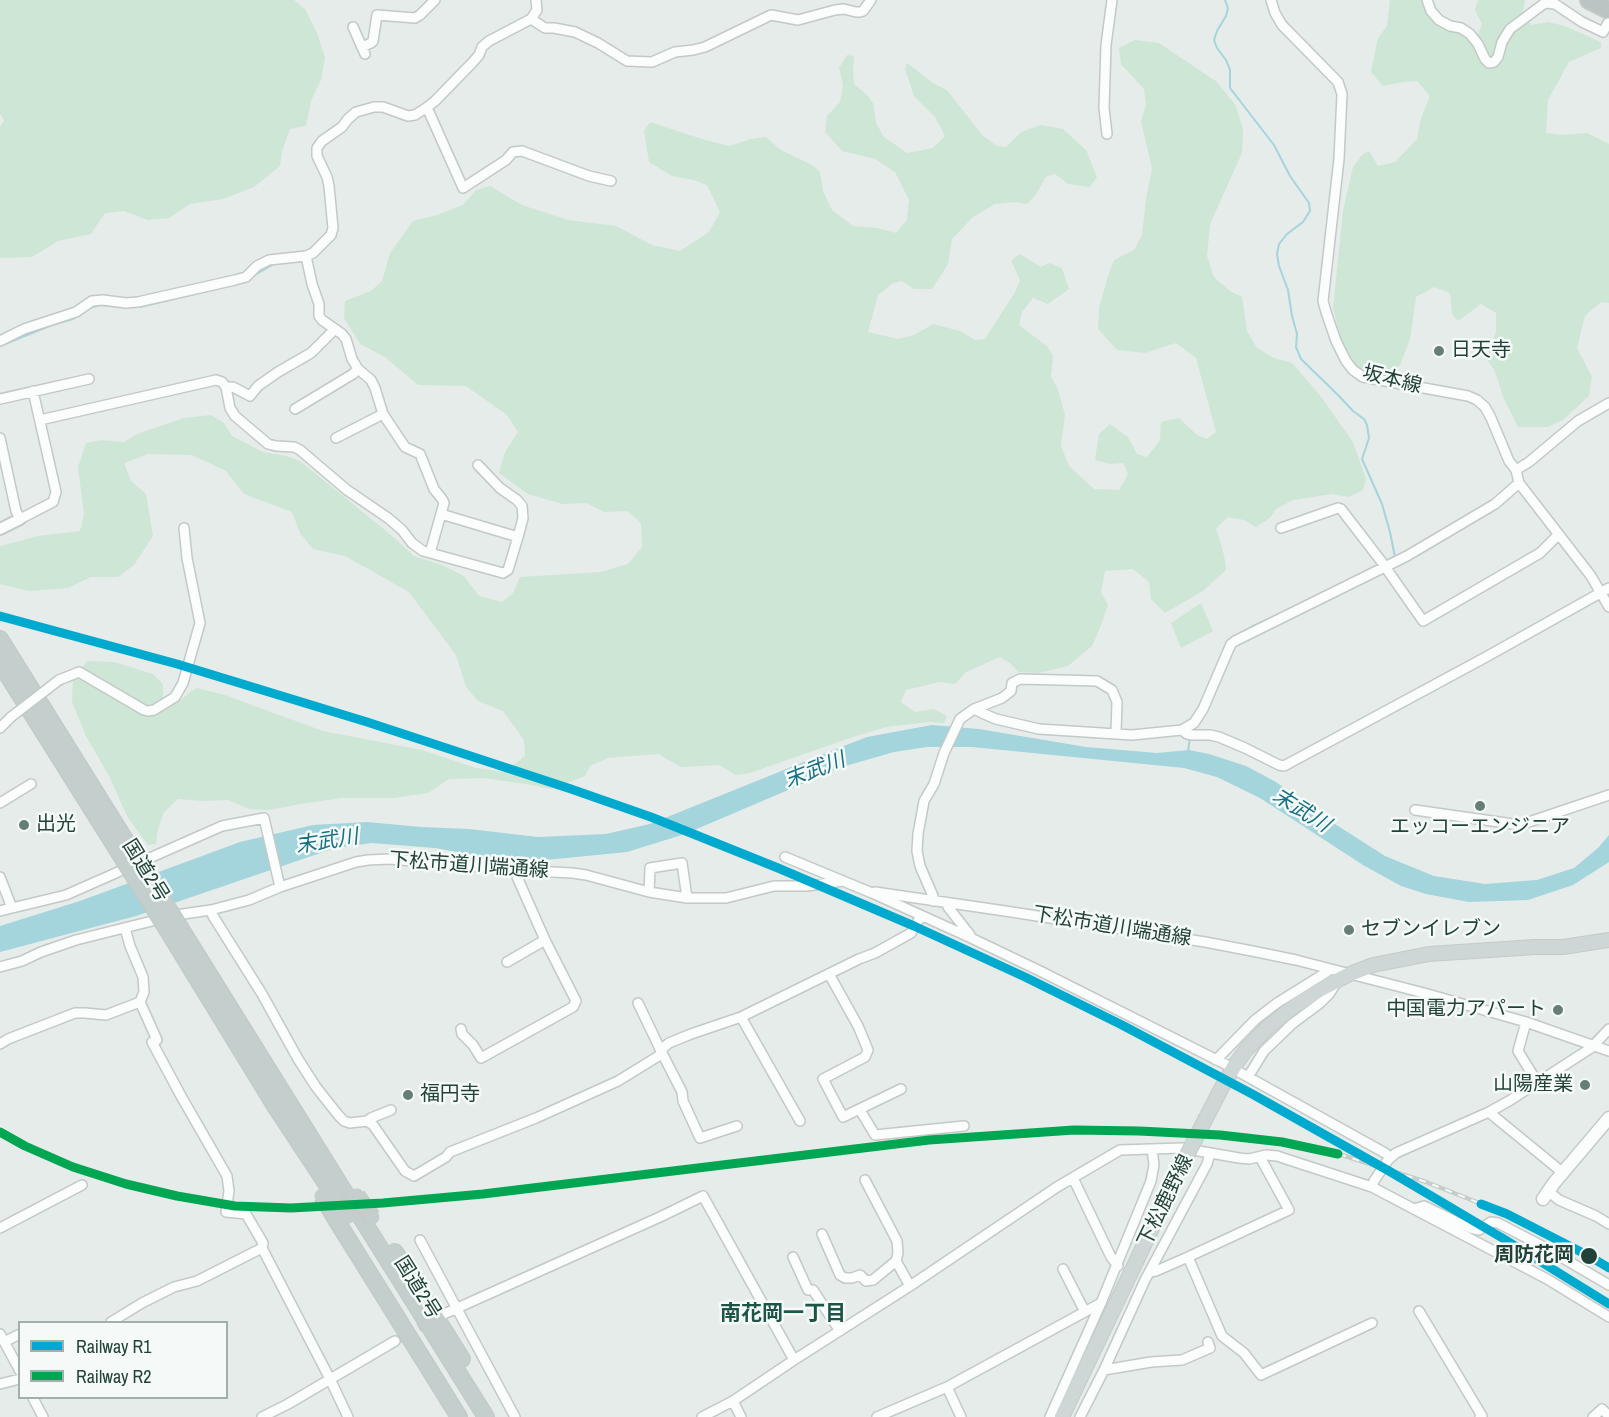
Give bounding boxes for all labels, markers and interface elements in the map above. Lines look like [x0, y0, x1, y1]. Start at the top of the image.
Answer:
place label: 日天寺 [1451, 339, 1511, 363]
marker: 日天寺 [1432, 344, 1446, 358]
street label: 坂本線 [1360, 361, 1424, 399]
water label: 末武川 [781, 748, 849, 794]
water label: 末武川 [1268, 784, 1334, 838]
marker: エッコーエンジニア [1473, 799, 1487, 813]
place label: 出光 [36, 813, 76, 837]
place label: エッコーエンジニア [1390, 816, 1570, 840]
marker: 出光 [17, 818, 31, 832]
water label: 末武川 [294, 825, 360, 859]
street label: 国道2号 [117, 835, 173, 907]
street label: 下松市道川端通線 [388, 848, 550, 884]
street label: 下松市道川端通線 [1031, 903, 1193, 951]
place label: セブンイレブン [1361, 918, 1501, 942]
marker: セブンイレブン [1342, 923, 1356, 937]
place label: 中国電力アパート [1386, 998, 1546, 1022]
marker: 中国電力アパート [1551, 1003, 1565, 1017]
place label: 山陽産業 [1493, 1073, 1573, 1097]
marker: 山陽産業 [1578, 1078, 1592, 1092]
place label: 福円寺 [420, 1083, 480, 1107]
marker: 福円寺 [401, 1088, 415, 1102]
street label: 下松鹿野線 [1133, 1151, 1199, 1251]
place label: 周防花岡 [1494, 1244, 1574, 1268]
marker: 周防花岡 [1579, 1246, 1599, 1266]
street label: 国道2号 [389, 1252, 445, 1324]
district label: 南花岡一丁目 [720, 1301, 846, 1327]
legend [18, 1321, 228, 1399]
text: Railway R1 [76, 1334, 151, 1359]
text: Railway R2 [76, 1364, 151, 1389]

